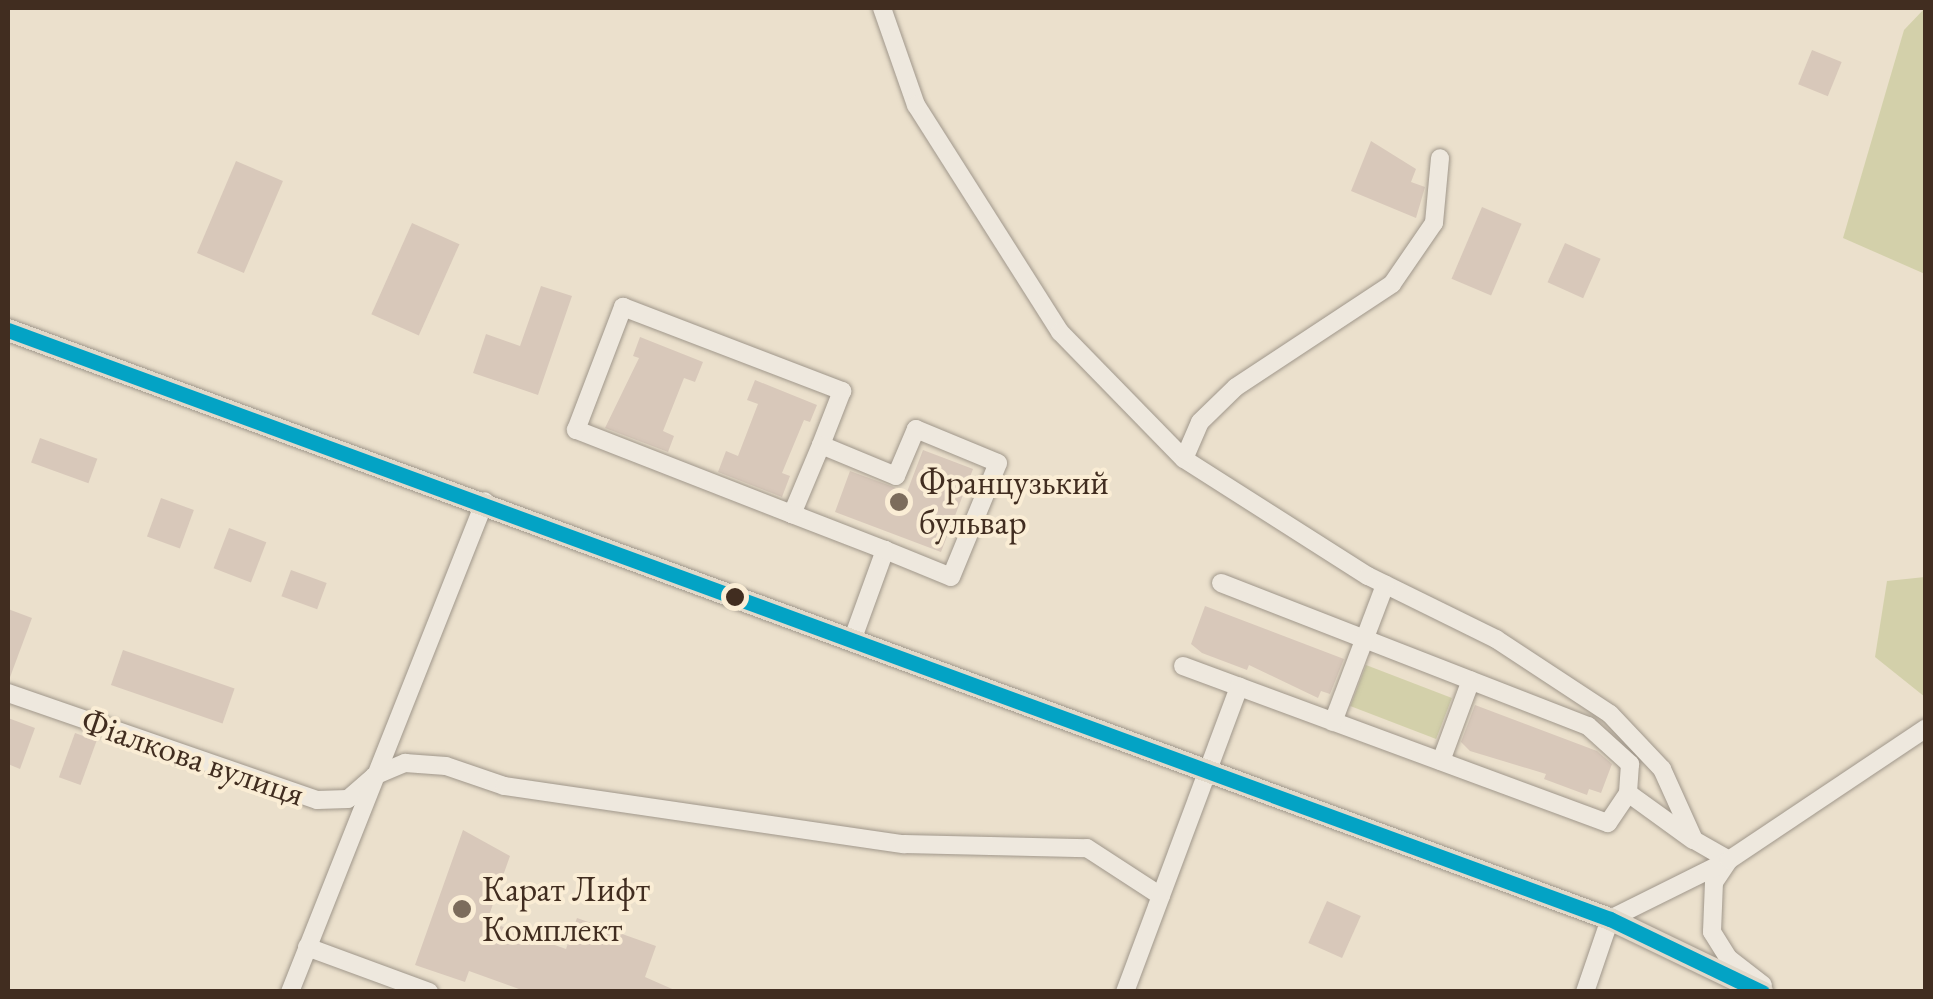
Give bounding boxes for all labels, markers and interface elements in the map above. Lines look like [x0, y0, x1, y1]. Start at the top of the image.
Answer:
place label: Французький бульвар [919, 461, 1109, 543]
marker: Французький бульвар [888, 491, 910, 513]
unlabelled marker [725, 587, 745, 607]
street label: Фіалкова вулиця [76, 699, 310, 815]
place label: Карат Лифт Комплект [482, 868, 650, 950]
marker: Карат Лифт Комплект [451, 898, 473, 920]

